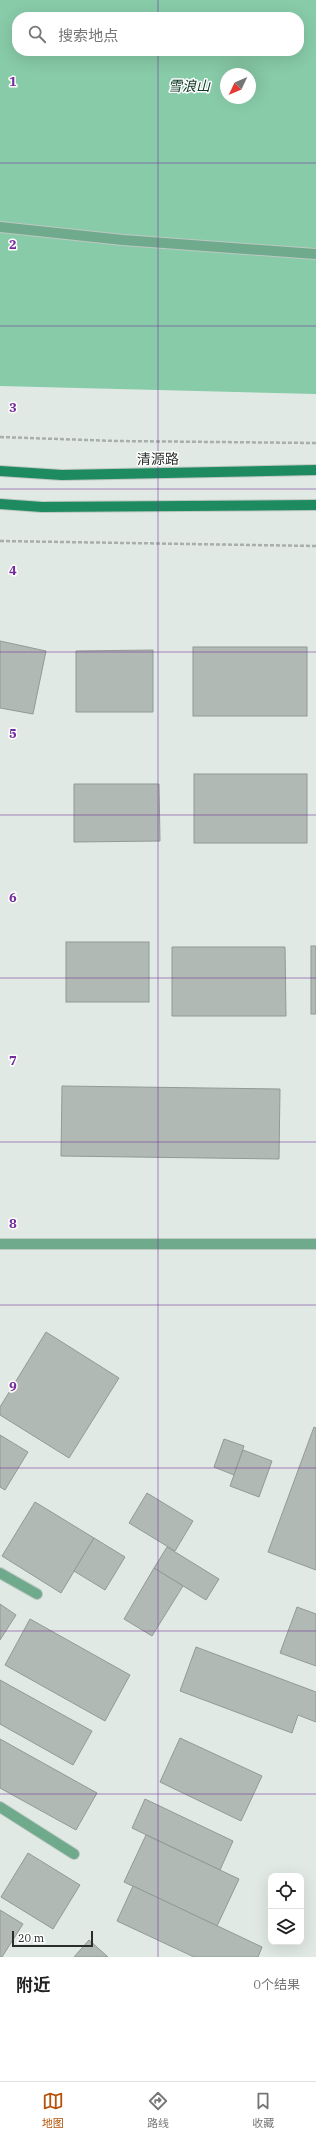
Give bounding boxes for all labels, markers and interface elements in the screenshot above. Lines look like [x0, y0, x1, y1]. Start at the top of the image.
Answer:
search box [12, 12, 304, 56]
icon: search [26, 23, 48, 45]
text: 搜索地点 [58, 26, 118, 45]
north arrow [220, 68, 256, 104]
text: 1 [9, 73, 17, 90]
park label: 雪浪山 [168, 77, 211, 95]
text: 2 [9, 236, 17, 253]
text: 3 [9, 399, 17, 416]
street label: 清源路 [137, 450, 179, 468]
text: 4 [9, 562, 17, 579]
text: 5 [9, 725, 17, 742]
text: 6 [9, 889, 17, 906]
text: 7 [9, 1052, 17, 1069]
text: 8 [9, 1215, 17, 1232]
text: 9 [9, 1378, 17, 1395]
map controls [268, 1873, 304, 1945]
button: locate [268, 1873, 304, 1909]
button: layers [268, 1909, 304, 1945]
scale bar [12, 1929, 93, 1948]
text: 20 m [18, 1931, 44, 1945]
text: 附近 [16, 1974, 50, 1996]
text: 0个结果 [253, 1976, 300, 1993]
tab: 地图 [42, 2090, 64, 2130]
tab: 路线 [147, 2090, 169, 2130]
tab: 收藏 [252, 2090, 274, 2130]

